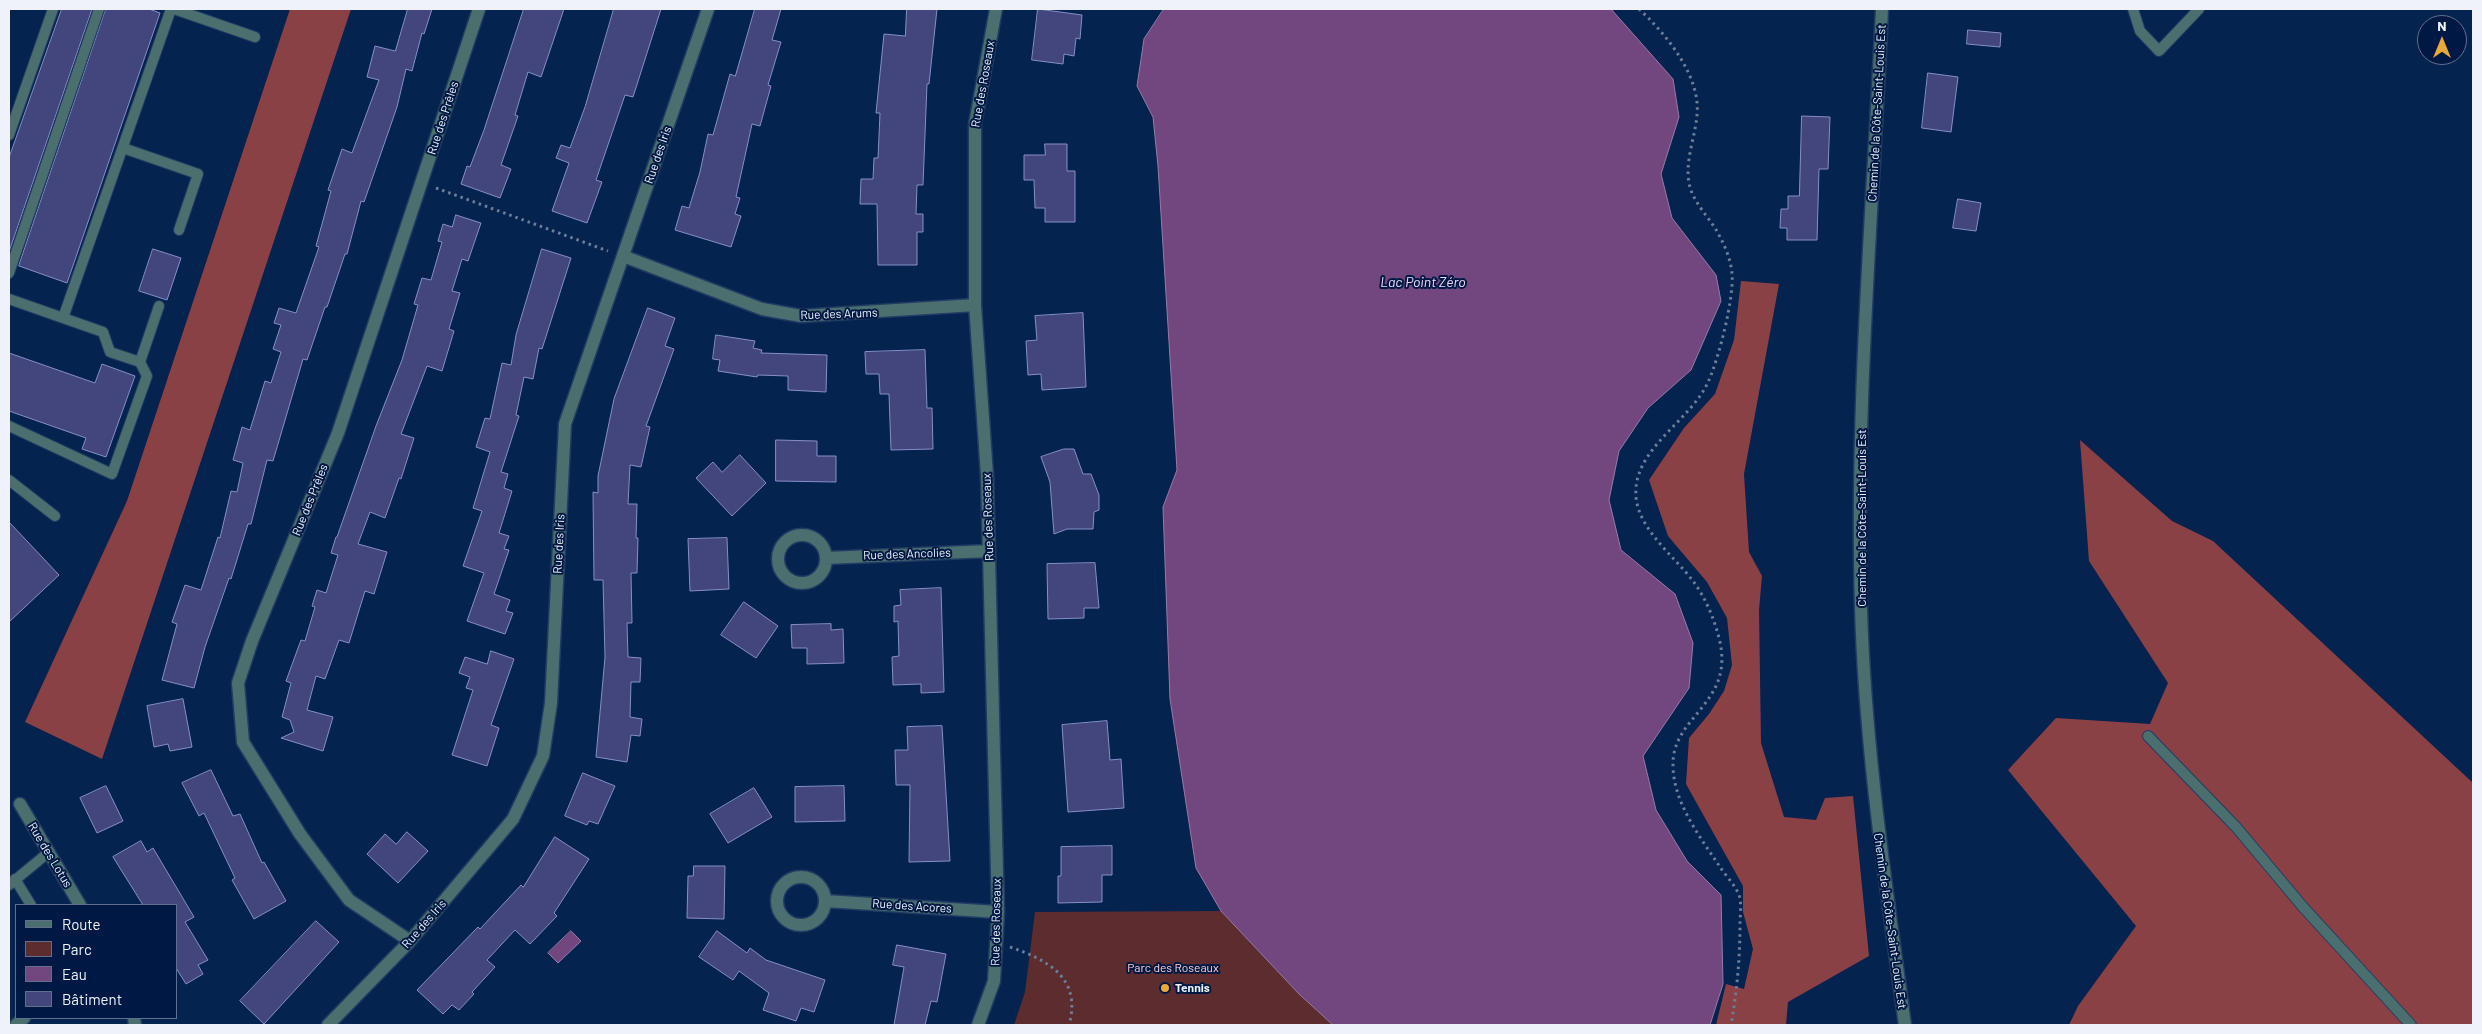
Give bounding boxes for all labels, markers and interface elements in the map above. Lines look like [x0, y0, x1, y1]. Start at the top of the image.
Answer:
north arrow [2417, 15, 2467, 65]
text: N [2437, 17, 2447, 34]
street label: Chemin de la Côte-Saint-Louis Est [1865, 24, 1889, 202]
street label: Rue des Roseaux [968, 40, 998, 128]
street label: Rue des Prêles [424, 80, 462, 156]
street label: Rue des Iris [641, 124, 675, 186]
water label: Lac Point Zéro [1380, 274, 1466, 290]
street label: Rue des Arums [800, 305, 878, 323]
street label: Chemin de la Côte-Saint-Louis Est [1855, 429, 1869, 607]
street label: Rue des Prêles [289, 462, 331, 538]
street label: Rue des Roseaux [979, 473, 997, 561]
street label: Rue des Iris [550, 514, 568, 574]
street label: Rue des Ancolies [863, 545, 951, 563]
street label: Rue des Lotus [25, 820, 75, 890]
street label: Chemin de la Côte-Saint-Louis Est [1871, 832, 1909, 1010]
street label: Rue des Roseaux [988, 878, 1004, 966]
street label: Rue des Acores [872, 896, 952, 916]
street label: Rue des Iris [399, 897, 449, 951]
legend [15, 904, 178, 1019]
text: Route [62, 915, 101, 933]
text: Parc [62, 940, 92, 958]
park label: Parc des Roseaux [1127, 961, 1219, 975]
text: Eau [62, 965, 87, 983]
place label: Tennis [1175, 981, 1210, 995]
marker: Tennis [1159, 982, 1171, 994]
text: Bâtiment [62, 990, 122, 1008]

